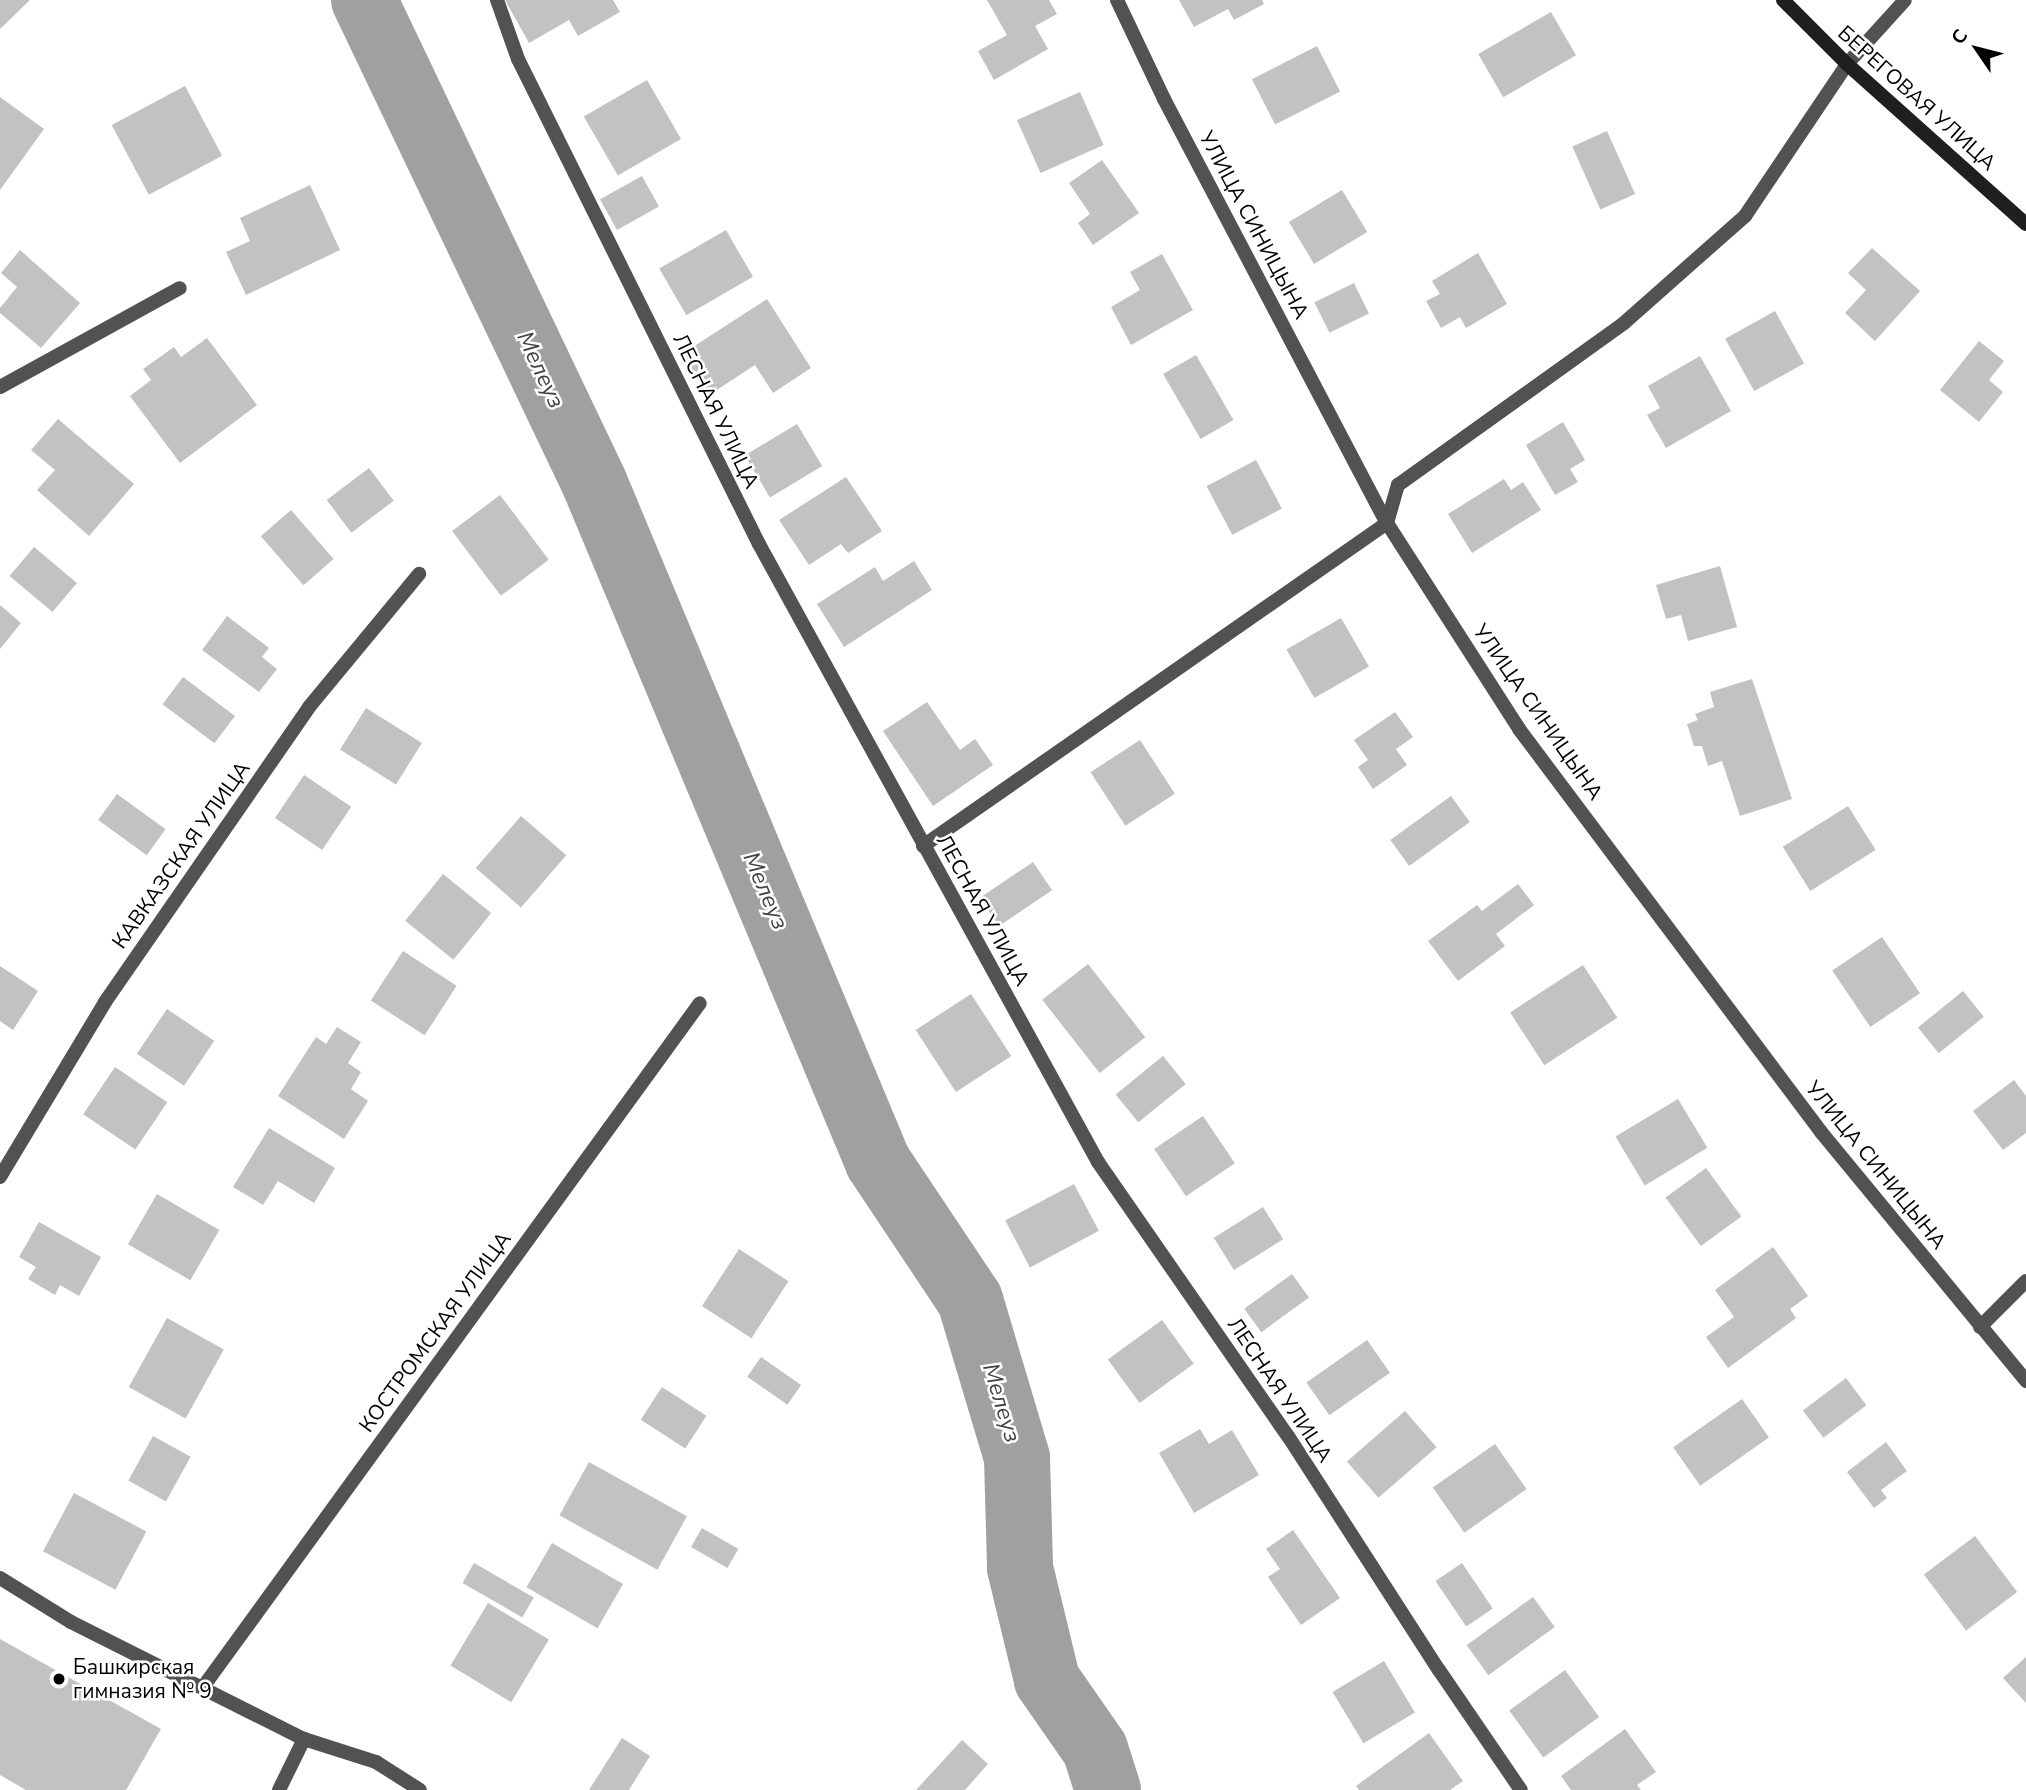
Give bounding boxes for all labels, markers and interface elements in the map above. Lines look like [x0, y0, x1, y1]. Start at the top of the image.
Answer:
north arrow [1942, 14, 2012, 84]
street label: БЕРЕГОВАЯ УЛИЦА [1833, 20, 2001, 176]
text: С [1945, 24, 1974, 50]
street label: УЛИЦА СИНИЦЫНА [1194, 127, 1314, 323]
water label: Мелеуз [510, 327, 570, 413]
street label: ЛЕСНАЯ УЛИЦА [668, 329, 764, 493]
street label: УЛИЦА СИНИЦЫНА [1468, 619, 1608, 805]
street label: КАВКАЗСКАЯ УЛИЦА [107, 756, 255, 954]
street label: ЛЕСНАЯ УЛИЦА [931, 830, 1035, 990]
water label: Мелеуз [736, 848, 794, 934]
street label: УЛИЦА СИНИЦЫНА [1800, 1076, 1952, 1254]
street label: КОСТРОМСКАЯ УЛИЦА [354, 1227, 516, 1437]
street label: ЛЕСНАЯ УЛИЦА [1222, 1313, 1338, 1467]
water label: Мелеуз [976, 1360, 1026, 1446]
place label: Башкирская гимназия № 9 [73, 1654, 212, 1704]
marker: Башкирская гимназия № 9 [51, 1671, 67, 1687]

